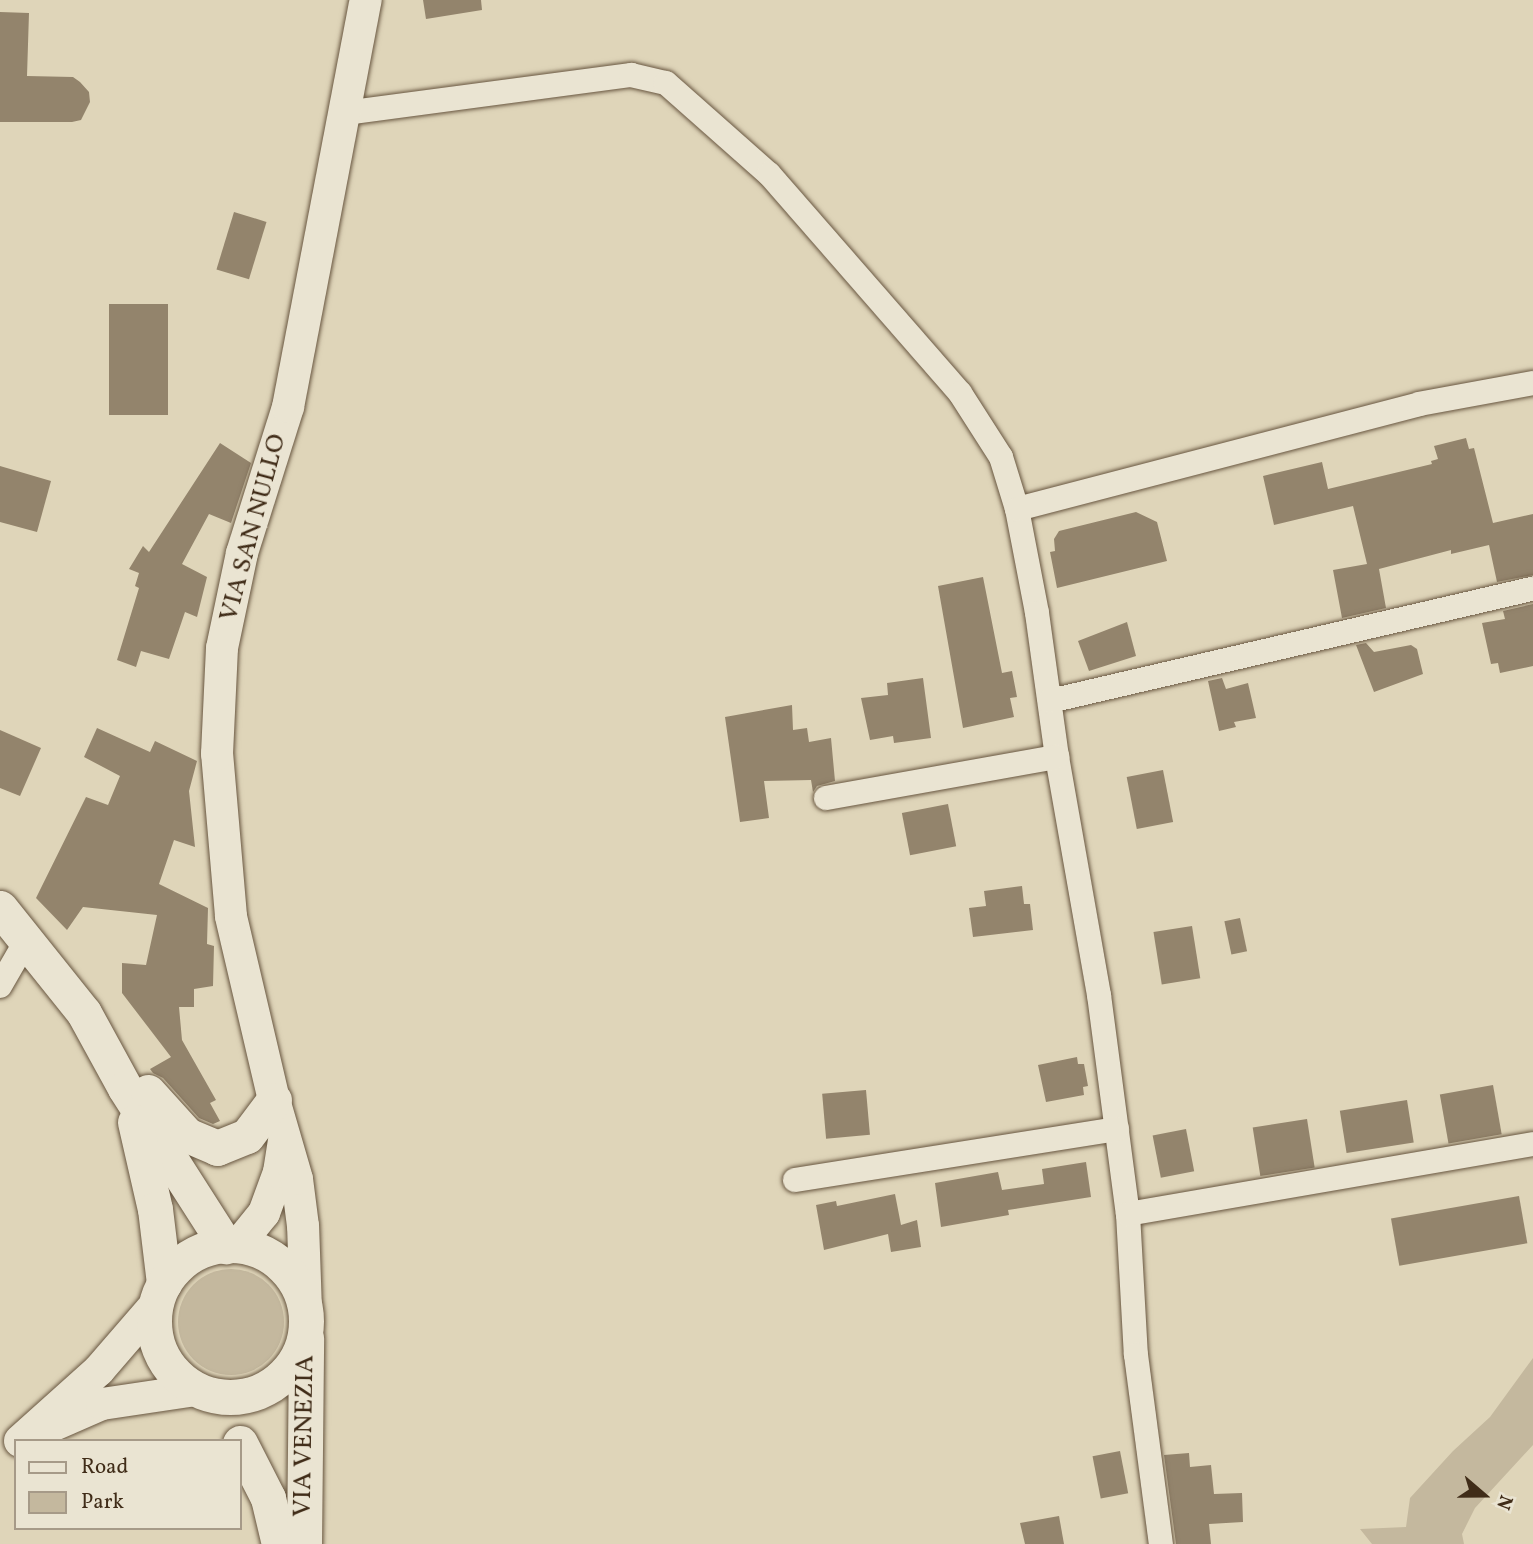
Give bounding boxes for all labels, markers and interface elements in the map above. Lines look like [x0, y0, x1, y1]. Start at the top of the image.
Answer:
street label: VIA SAN NULLO [214, 431, 294, 625]
street label: VIA VENEZIA [288, 1354, 322, 1518]
legend [14, 1439, 242, 1530]
text: Road [81, 1453, 128, 1482]
north arrow [1449, 1460, 1519, 1530]
text: Park [81, 1488, 124, 1517]
text: N [1489, 1491, 1518, 1513]

